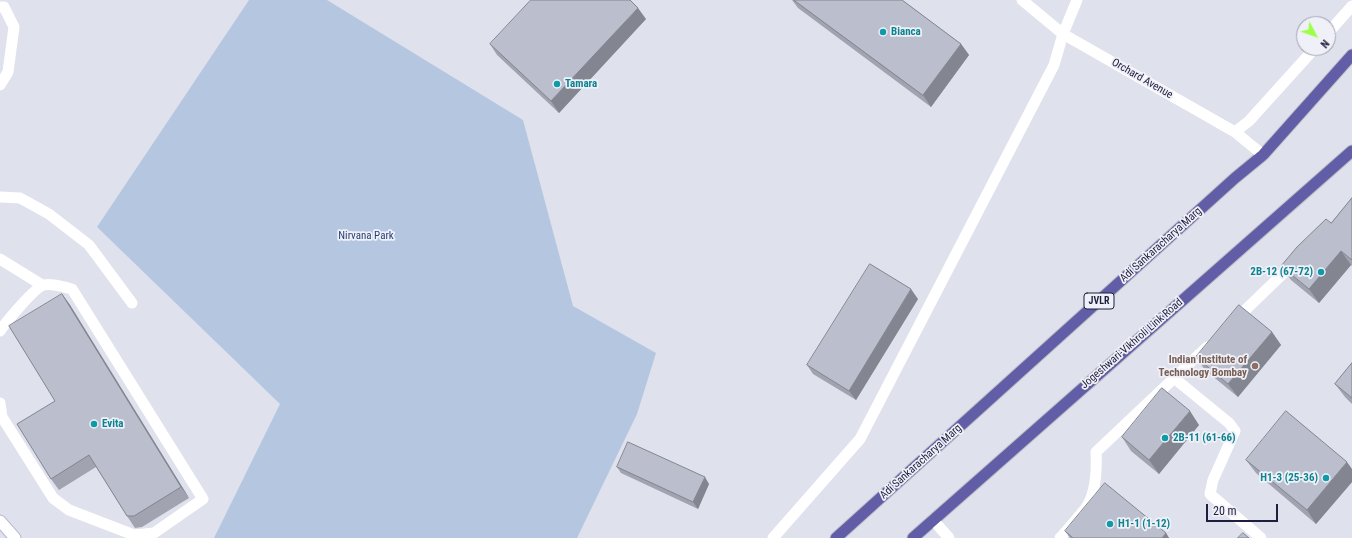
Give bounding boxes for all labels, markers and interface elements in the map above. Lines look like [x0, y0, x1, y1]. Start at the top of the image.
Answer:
north arrow [1296, 16, 1336, 56]
place label: Bianca [891, 25, 921, 39]
marker: Bianca [878, 27, 888, 37]
text: N [1318, 37, 1332, 50]
street label: Orchard Avenue [1109, 56, 1175, 102]
place label: Tamara [565, 77, 597, 91]
marker: Tamara [552, 79, 562, 89]
street label: Adi Sankaracharya Marg [1117, 205, 1205, 285]
park label: Nirvana Park [338, 229, 394, 243]
place label: 2B-12 (67-72) [1250, 265, 1313, 279]
marker: 2B-12 (67-72) [1316, 267, 1326, 277]
road number: JVLR [1084, 293, 1114, 309]
street label: Jogeshwari-Vikhroli Link Road [1078, 296, 1186, 392]
place label: Indian Institute of Technology Bombay [1158, 353, 1247, 379]
marker: Indian Institute of Technology Bombay [1250, 361, 1260, 371]
place label: Evita [102, 417, 124, 431]
marker: Evita [89, 419, 99, 429]
street label: Adi Sankaracharya Marg [877, 422, 965, 502]
place label: 2B-11 (61-66) [1173, 431, 1236, 445]
marker: 2B-11 (61-66) [1160, 433, 1170, 443]
place label: H1-3 (25-36) [1260, 471, 1318, 485]
marker: H1-3 (25-36) [1321, 473, 1331, 483]
scale bar [1208, 496, 1280, 522]
text: 20 m [1213, 504, 1237, 518]
place label: H1-1 (1-12) [1118, 517, 1170, 531]
marker: H1-1 (1-12) [1105, 519, 1115, 529]

